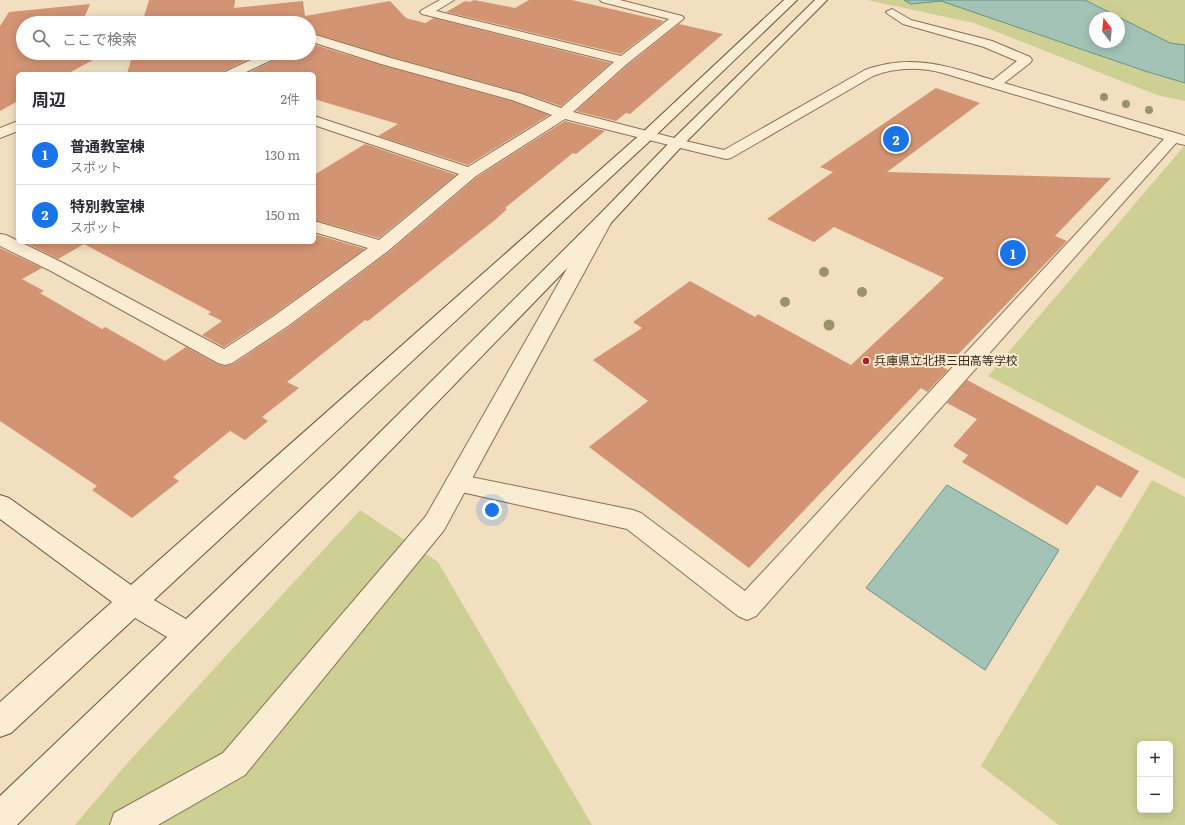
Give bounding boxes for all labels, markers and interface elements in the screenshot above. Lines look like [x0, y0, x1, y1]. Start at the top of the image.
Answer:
north arrow [1089, 12, 1125, 48]
search box [16, 16, 316, 60]
icon: search [30, 27, 52, 49]
text: ここで検索 [62, 27, 137, 50]
text: 周辺 [32, 86, 66, 111]
text: 2件 [280, 89, 300, 108]
pin: 2 [883, 124, 909, 154]
text: 普通教室棟 [70, 134, 145, 157]
text: 1 [42, 145, 48, 164]
text: 130 m [265, 145, 300, 164]
text: スポット [70, 157, 122, 176]
text: 特別教室棟 [70, 194, 145, 217]
text: 2 [42, 205, 48, 224]
text: 150 m [265, 205, 300, 224]
text: スポット [70, 217, 122, 236]
pin: 1 [1000, 238, 1026, 268]
place label: 兵庫県立北摂三田高等学校 [874, 351, 1018, 369]
marker: 兵庫県立北摂三田高等学校 [861, 356, 871, 366]
your location [482, 500, 502, 520]
map controls [1137, 741, 1173, 813]
button: + [1137, 741, 1173, 777]
button: − [1137, 777, 1173, 813]

